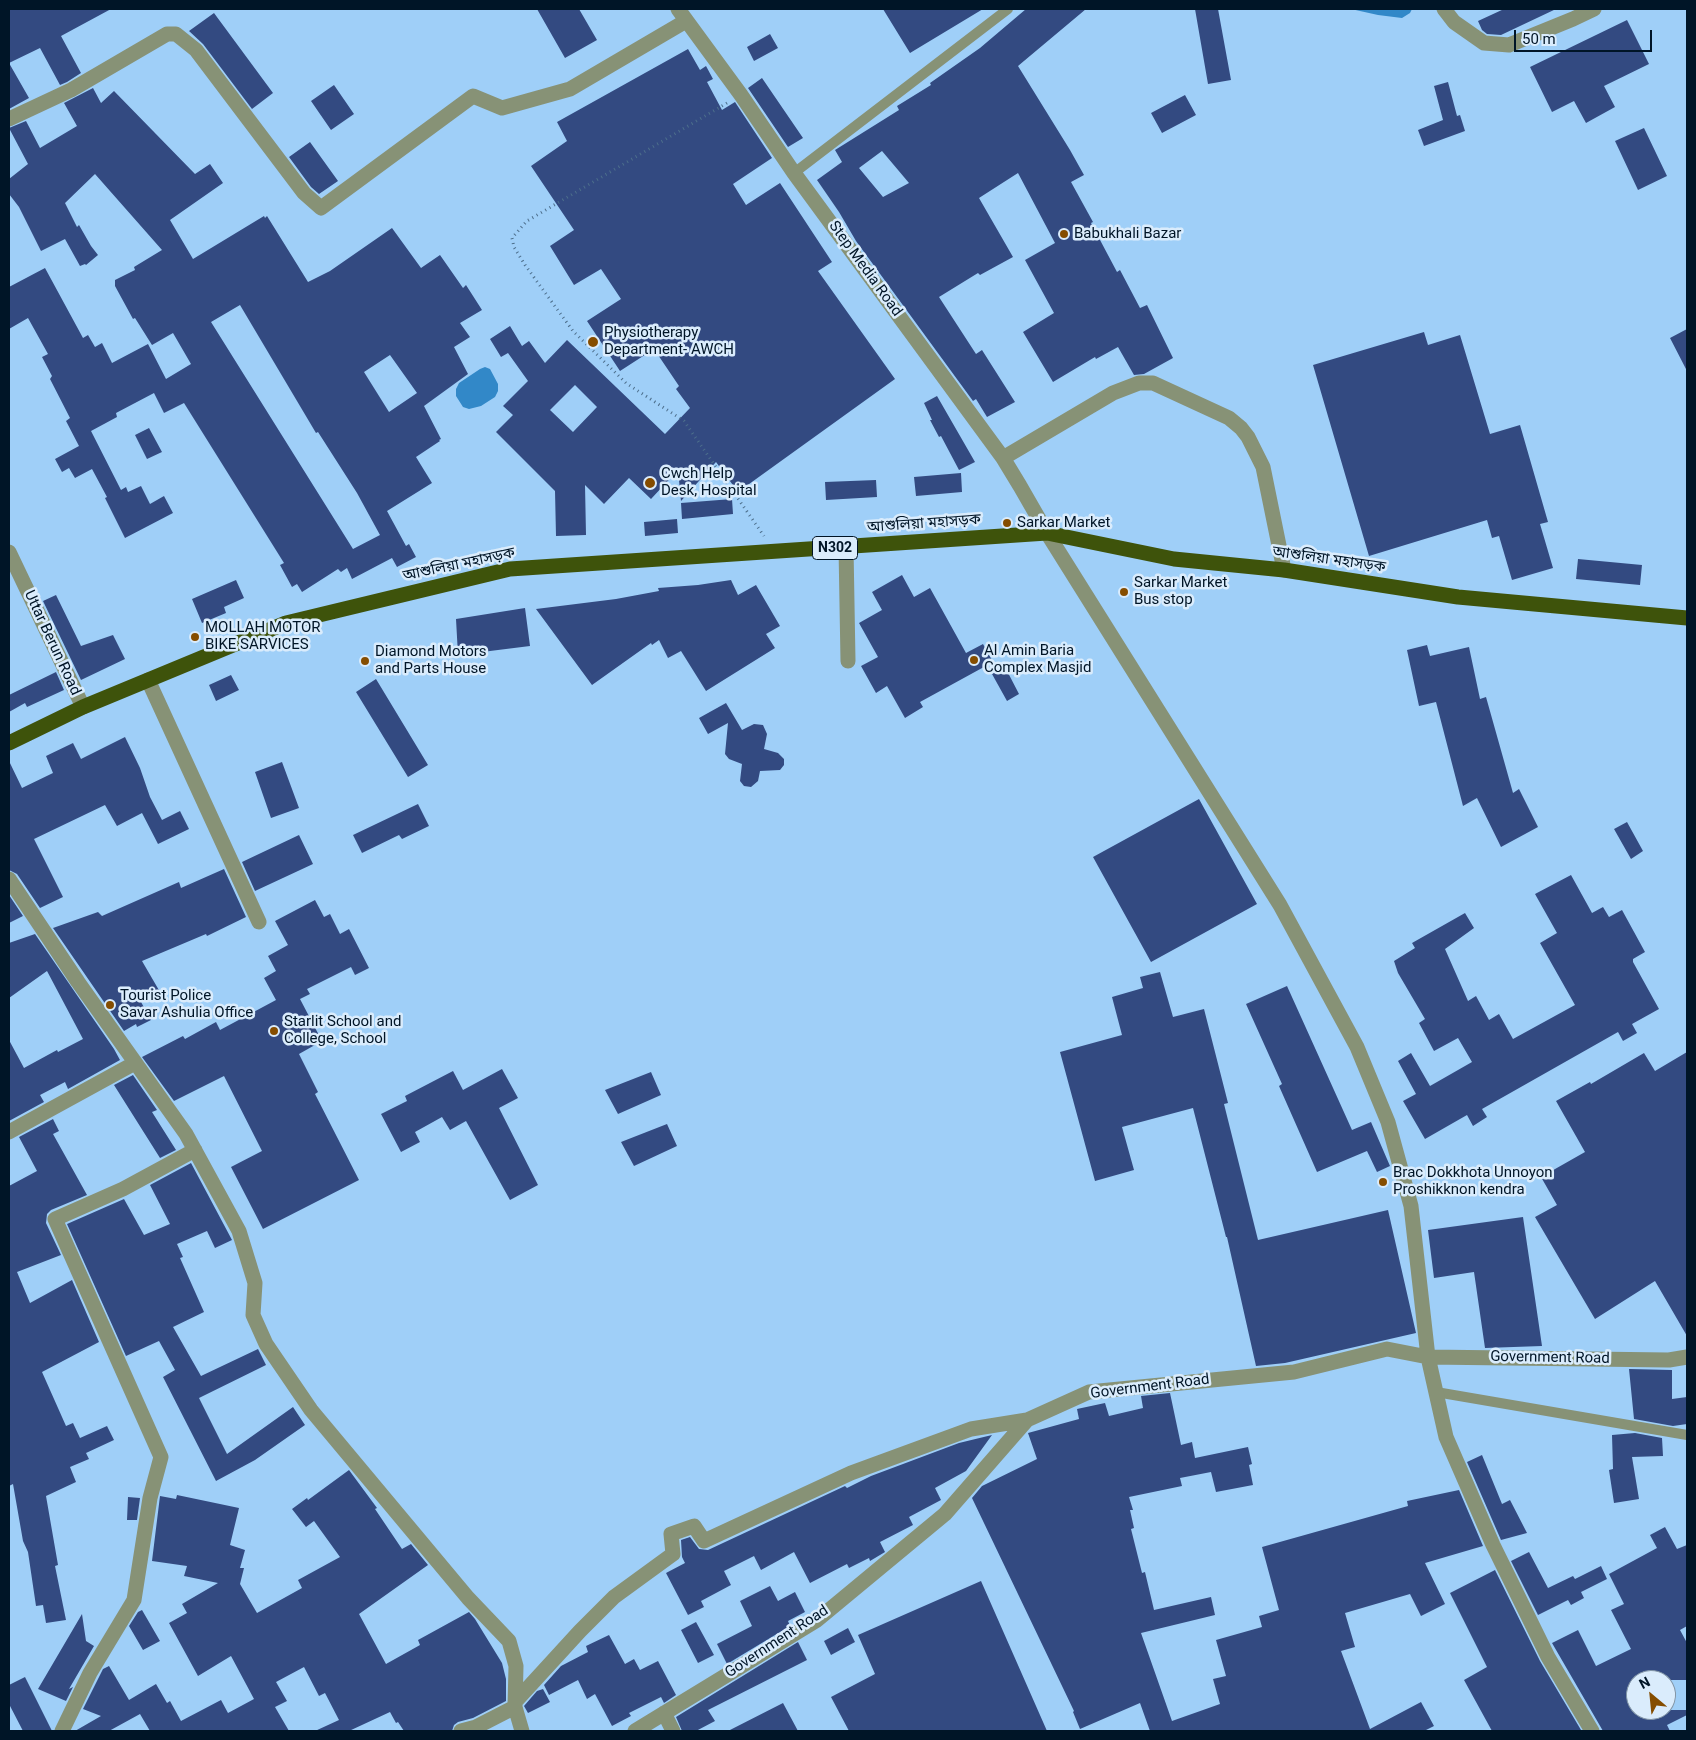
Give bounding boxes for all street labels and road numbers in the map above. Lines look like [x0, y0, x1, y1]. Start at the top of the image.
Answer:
street label: Step Media Road [824, 218, 906, 320]
street label: আশুলিয়া মহাসড়ক [866, 511, 982, 537]
road number: N302 [812, 536, 858, 560]
street label: আশুলিয়া মহাসড়ক [1271, 543, 1387, 577]
street label: আশুলিয়া মহাসড়ক [401, 544, 517, 586]
street label: Uttar Berun Road [20, 588, 84, 698]
street label: Government Road [1490, 1348, 1610, 1368]
street label: Government Road [1090, 1371, 1210, 1403]
street label: Government Road [722, 1602, 832, 1682]

